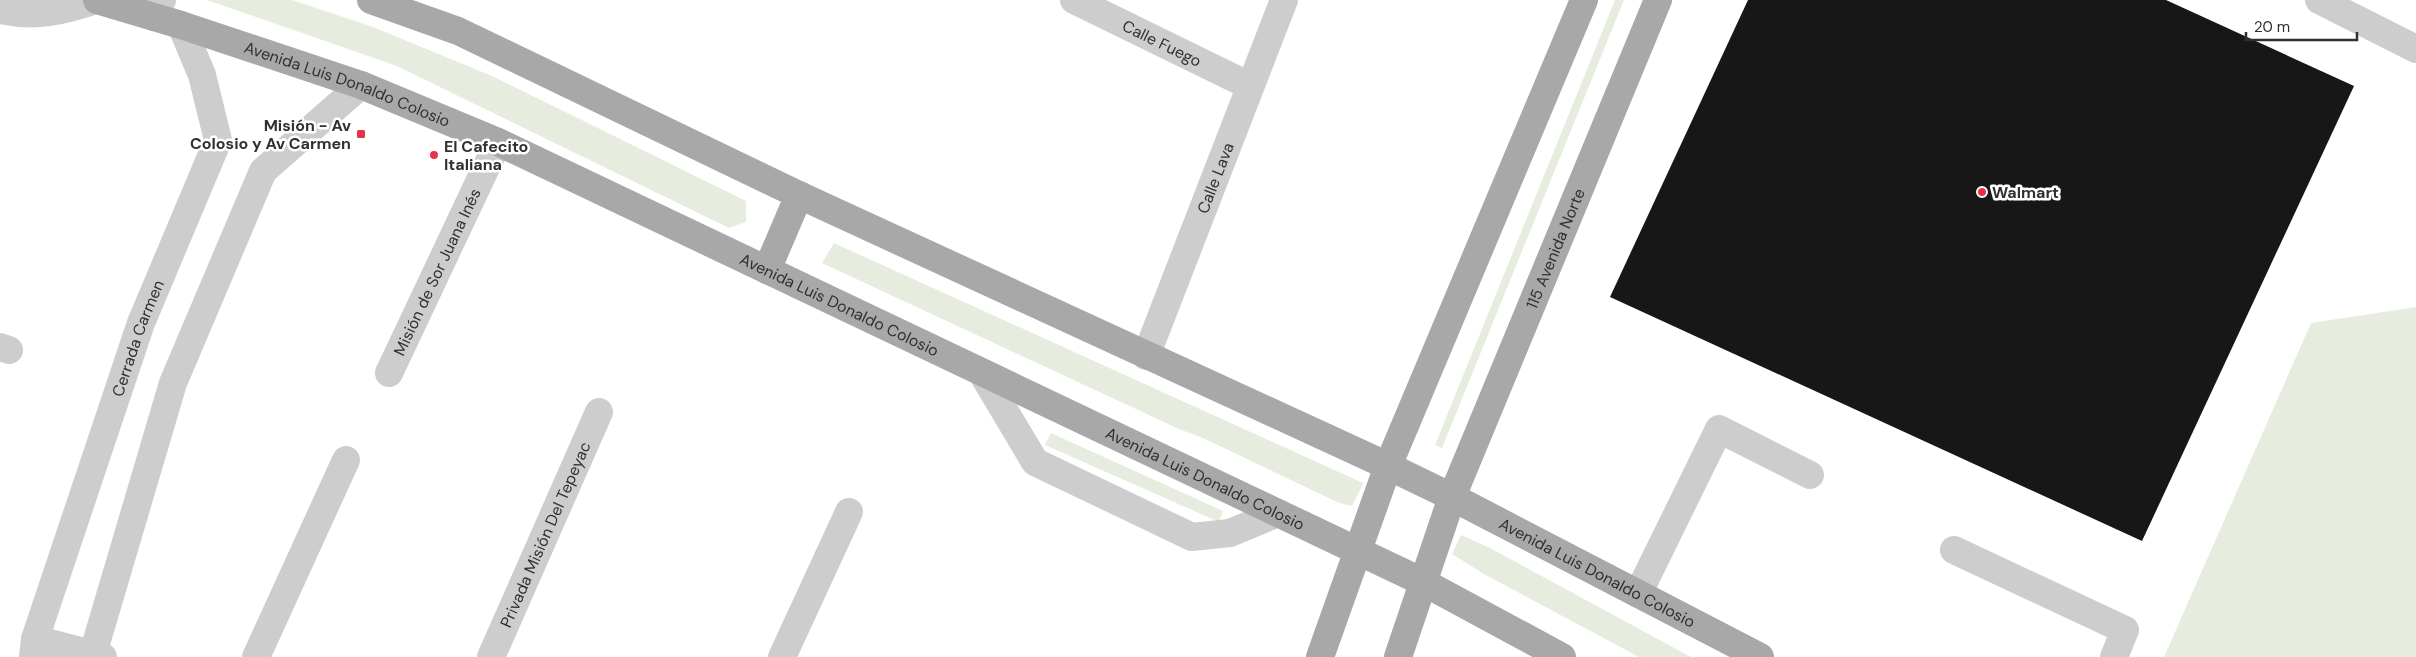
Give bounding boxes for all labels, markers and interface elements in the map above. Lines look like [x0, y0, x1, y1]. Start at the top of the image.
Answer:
scale bar [2246, 10, 2357, 42]
street label: Calle Fuego [1119, 15, 1205, 72]
text: 20 m [2254, 17, 2290, 37]
street label: Avenida Luis Donaldo Colosio [241, 37, 453, 132]
place label: Misión - Av Colosio y Av Carmen [190, 115, 351, 154]
marker: Misión - Av Colosio y Av Carmen [355, 128, 367, 140]
place label: El Cafecito Italiana [444, 136, 528, 175]
street label: Calle Lava [1192, 140, 1239, 217]
marker: El Cafecito Italiana [428, 149, 440, 161]
place label: Walmart [1992, 182, 2059, 203]
street label: Misión de Sor Juana Inés [389, 185, 486, 359]
street label: 115 Avenida Norte [1521, 185, 1590, 312]
marker: Walmart [1976, 186, 1988, 198]
street label: Avenida Luis Donaldo Colosio [736, 249, 942, 361]
street label: Cerrada Carmen [107, 277, 169, 399]
street label: Avenida Luis Donaldo Colosio [1102, 423, 1308, 535]
street label: Privada Misión Del Tepeyac [495, 439, 596, 631]
street label: Avenida Luis Donaldo Colosio [1496, 513, 1699, 633]

